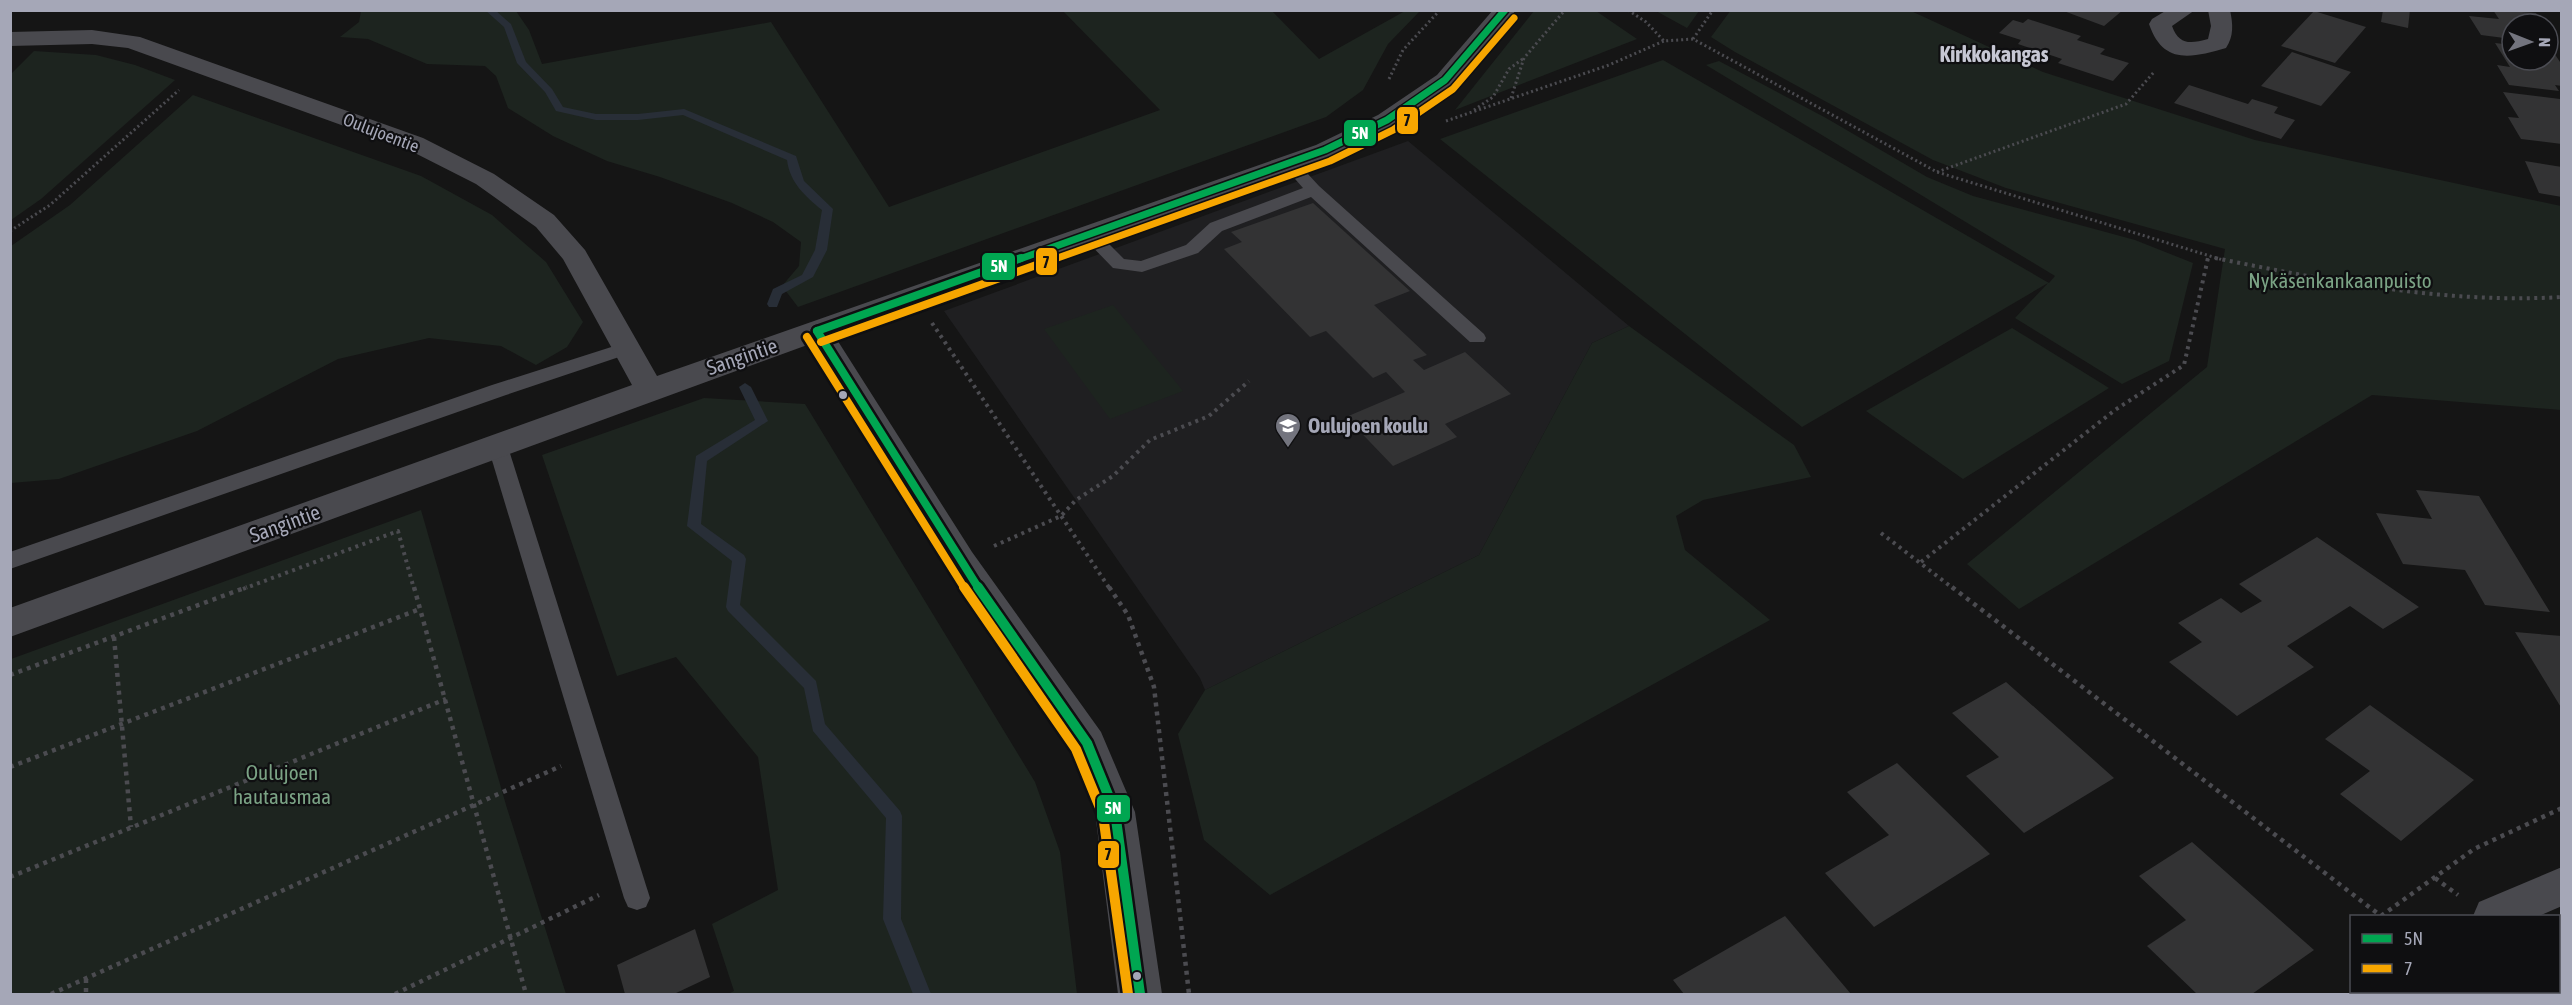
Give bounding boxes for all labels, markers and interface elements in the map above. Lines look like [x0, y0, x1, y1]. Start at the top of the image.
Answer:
north arrow [2500, 12, 2560, 72]
text: N [2536, 37, 2554, 47]
district label: Kirkkokangas [1939, 41, 2049, 67]
line badge: 7 [1396, 106, 1419, 135]
street label: Oulujoentie [340, 108, 422, 157]
text: 7 [1403, 111, 1411, 129]
line badge: 5N [1343, 119, 1377, 147]
text: 5N [1352, 124, 1368, 142]
line badge: 7 [1035, 247, 1058, 276]
line badge: 5N [981, 252, 1016, 281]
text: 7 [1042, 253, 1050, 271]
text: 5N [991, 257, 1007, 275]
park label: Nykäsenkankaanpuisto [2248, 268, 2432, 292]
street label: Sangintie [703, 333, 780, 379]
unlabelled marker [837, 389, 849, 401]
school or university icon: Oulujoen koulu [1273, 411, 1303, 449]
place label: Oulujoen koulu [1308, 413, 1428, 437]
street label: Sangintie [246, 499, 323, 547]
park label: Oulujoen hautausmaa [233, 760, 331, 808]
line badge: 5N [1096, 794, 1131, 823]
text: 5N [1105, 799, 1121, 817]
line badge: 7 [1097, 840, 1120, 869]
text: 7 [1104, 845, 1112, 863]
legend [2350, 915, 2560, 993]
text: 5N [2404, 928, 2423, 949]
text: 7 [2404, 958, 2412, 979]
unlabelled marker [1131, 970, 1143, 982]

